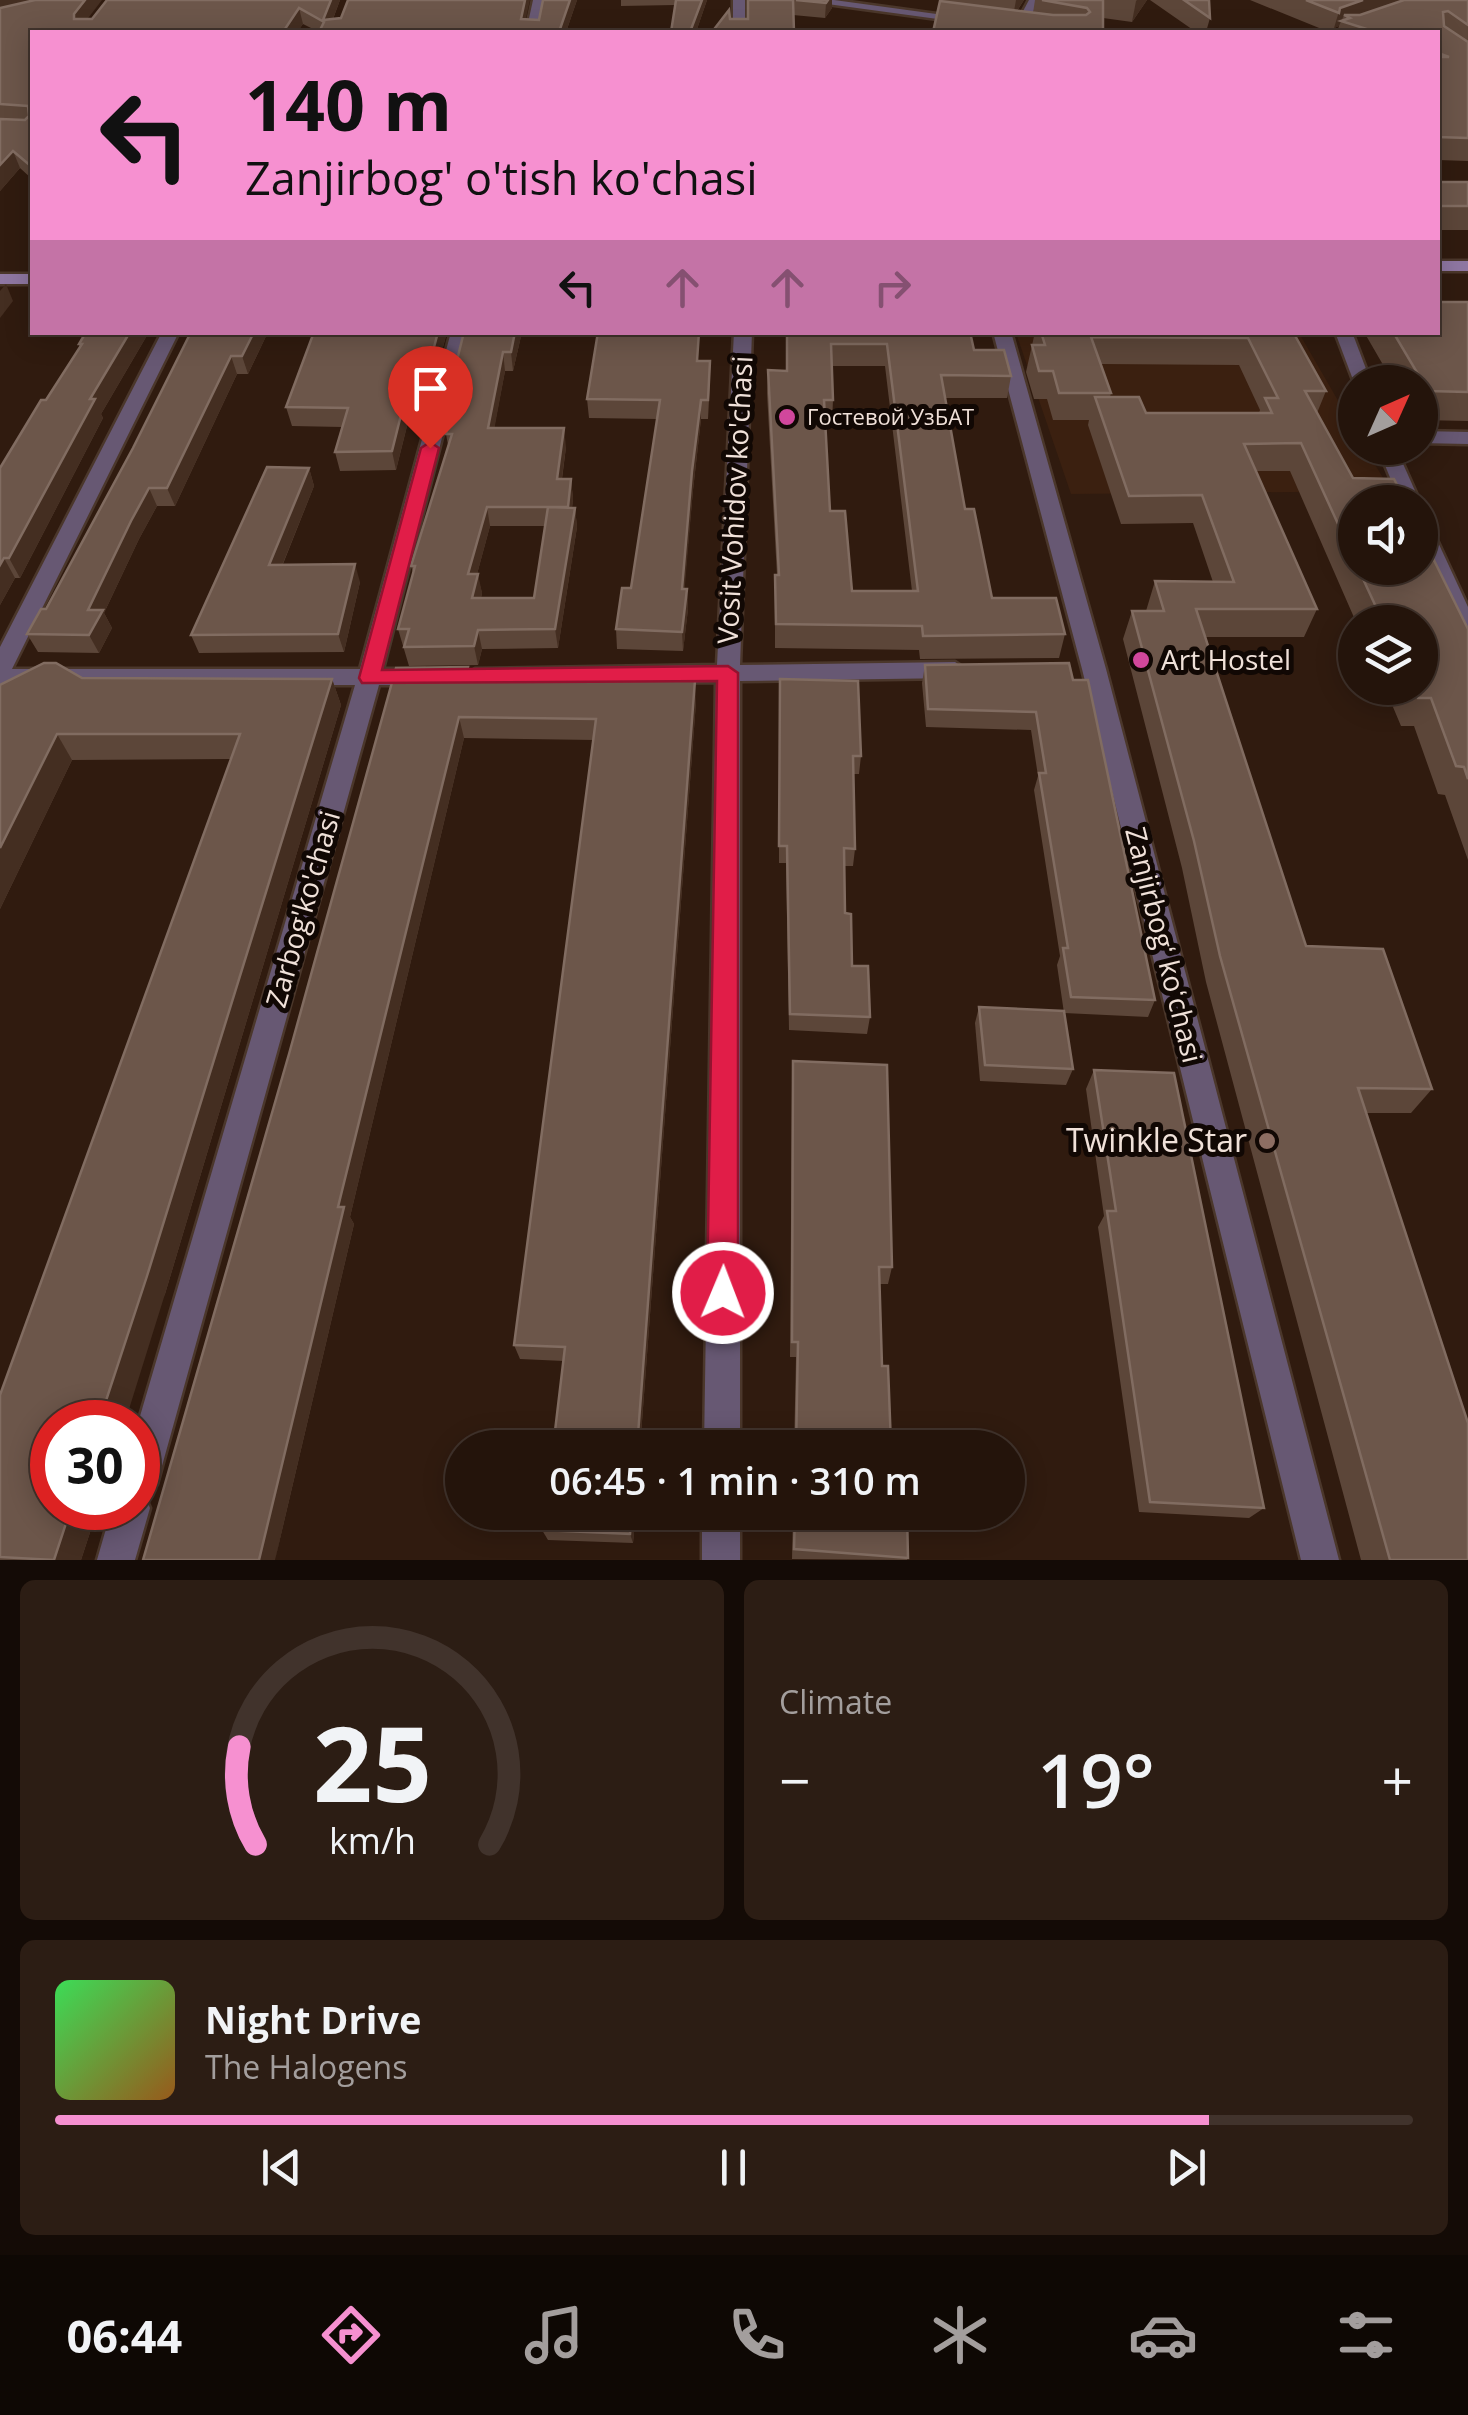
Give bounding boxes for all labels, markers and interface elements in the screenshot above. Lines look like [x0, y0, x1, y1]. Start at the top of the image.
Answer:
text: 140 m [245, 56, 452, 152]
icon: left [80, 70, 210, 200]
text: Zanjirbog' o'tish ko'chasi [245, 147, 758, 208]
icon: left [550, 260, 605, 315]
icon: ahead [655, 260, 710, 315]
icon: ahead [760, 260, 815, 315]
icon: right [865, 260, 920, 315]
pin [388, 346, 473, 449]
street label: Vosit Vohidov ko'chasi [707, 355, 761, 645]
icon: arrive [403, 361, 458, 416]
north arrow [1338, 365, 1438, 465]
map controls [1338, 365, 1438, 705]
place label: Гостевой УзБАТ [807, 401, 974, 431]
marker: Гостевой УзБАТ [776, 406, 798, 428]
button: sound [1338, 485, 1438, 585]
button: layers [1338, 605, 1438, 705]
place label: Art Hostel [1161, 640, 1291, 678]
marker: Art Hostel [1130, 649, 1152, 671]
street label: Zarbog'ko'chasi [256, 806, 348, 1011]
street label: Zanjirbogʻ koʻchasi [1117, 823, 1213, 1066]
place label: Twinkle Star [1066, 1118, 1247, 1161]
marker: Twinkle Star [1256, 1130, 1278, 1152]
position arrow [671, 1241, 775, 1345]
speed limit sign: 30 [30, 1400, 160, 1530]
text: 06:45 · 1 min · 310 m [549, 1454, 921, 1506]
text: Climate [779, 1680, 892, 1723]
text: 25 [313, 1691, 431, 1832]
text: 19° [1037, 1728, 1155, 1830]
text: − [779, 1742, 810, 1817]
text: + [1382, 1742, 1413, 1817]
text: km/h [329, 1816, 415, 1864]
text: Night Drive [205, 1993, 421, 2045]
text: The Halogens [205, 2045, 407, 2088]
icon: previous [254, 2140, 309, 2195]
icon: pause [706, 2140, 761, 2195]
icon: next [1159, 2140, 1214, 2195]
icon: directions [316, 2300, 386, 2370]
icon: music [519, 2300, 589, 2370]
icon: phone [722, 2300, 792, 2370]
icon: climate [925, 2300, 995, 2370]
icon: car [1128, 2300, 1198, 2370]
icon: filters [1331, 2300, 1401, 2370]
text: 06:44 [67, 2305, 182, 2366]

